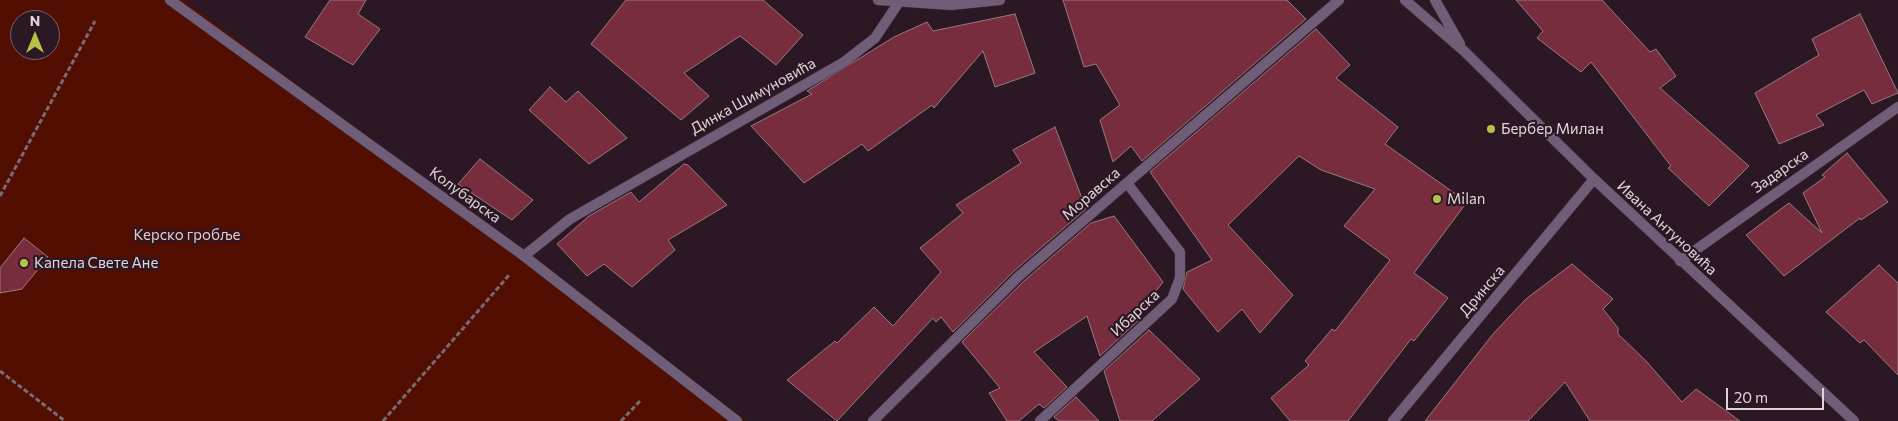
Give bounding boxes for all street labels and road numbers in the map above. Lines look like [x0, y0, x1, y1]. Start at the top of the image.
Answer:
street label: Динка Шимуновића [687, 54, 819, 138]
street label: Задарска [1748, 145, 1812, 197]
street label: Колубарска [426, 163, 504, 227]
street label: Моравска [1058, 164, 1124, 224]
street label: Ивана Антуновића [1613, 177, 1721, 279]
street label: Дринска [1456, 262, 1508, 320]
street label: Ибарска [1107, 286, 1163, 340]

